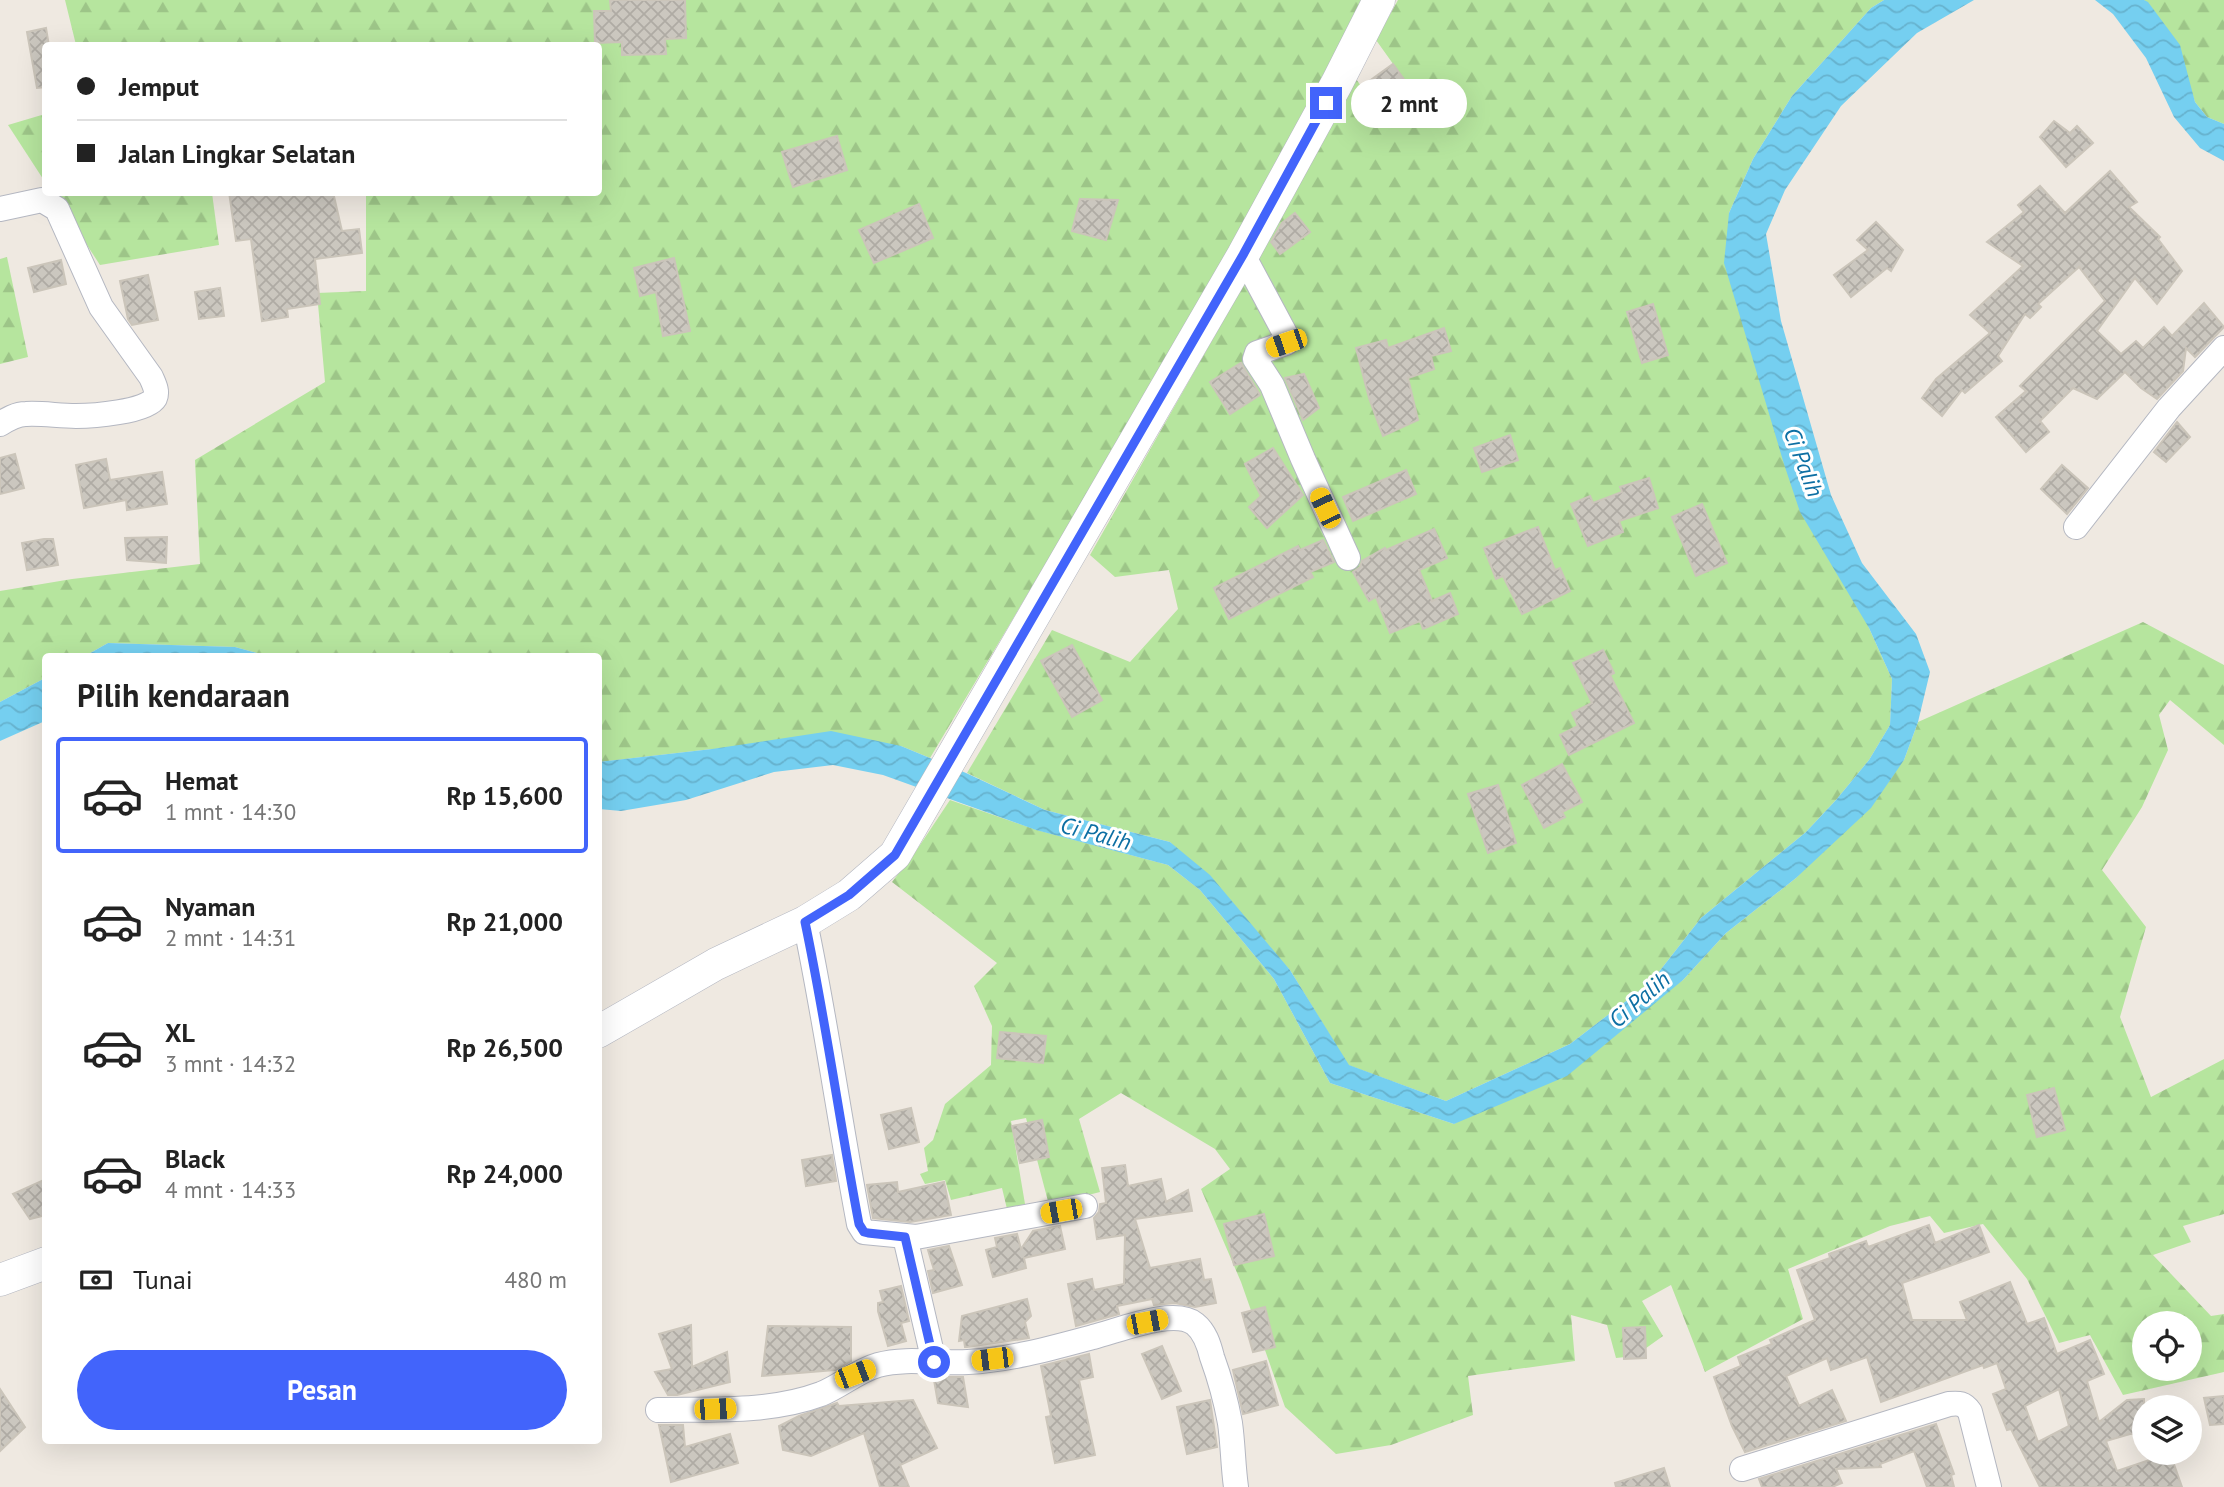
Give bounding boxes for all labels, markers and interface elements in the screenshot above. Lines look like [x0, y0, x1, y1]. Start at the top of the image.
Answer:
text: Jemput [119, 70, 199, 103]
callout: 2 mnt [1350, 78, 1466, 128]
route end [1310, 87, 1342, 119]
text: 2 mnt [1380, 89, 1438, 118]
text: Jalan Lingkar Selatan [119, 137, 355, 170]
car [1263, 326, 1310, 360]
water label: Ci Palih [1778, 423, 1830, 501]
car [1307, 485, 1344, 531]
text: Pilih kendaraan [77, 674, 290, 716]
icon: car [81, 764, 144, 827]
text: Hemat [165, 764, 238, 797]
text: Rp 15,600 [446, 779, 563, 812]
text: 1 mnt · 14:30 [165, 797, 296, 826]
water label: Ci Palih [1058, 810, 1134, 856]
icon: car [81, 890, 144, 953]
text: Nyaman [165, 890, 255, 923]
text: Rp 21,000 [446, 905, 563, 938]
text: 2 mnt · 14:31 [165, 923, 296, 952]
water label: Ci Palih [1602, 964, 1676, 1034]
icon: car [81, 1016, 144, 1079]
text: XL [165, 1016, 195, 1049]
text: Rp 26,500 [446, 1031, 563, 1064]
text: 3 mnt · 14:32 [165, 1049, 296, 1078]
icon: car [81, 1142, 144, 1205]
text: Black [165, 1142, 225, 1175]
text: Rp 24,000 [446, 1157, 563, 1190]
text: 4 mnt · 14:33 [165, 1175, 296, 1204]
car [1039, 1197, 1084, 1225]
icon: cash [77, 1261, 115, 1299]
text: Tunai [133, 1263, 193, 1296]
text: 480 m [505, 1265, 567, 1294]
car [1125, 1308, 1170, 1336]
map controls [2132, 1311, 2202, 1465]
button: locate [2132, 1311, 2202, 1381]
route start [918, 1346, 950, 1378]
car [970, 1346, 1015, 1372]
button: Pesan [77, 1350, 567, 1430]
car [832, 1357, 879, 1391]
button: layers [2132, 1395, 2202, 1465]
car [694, 1398, 737, 1420]

